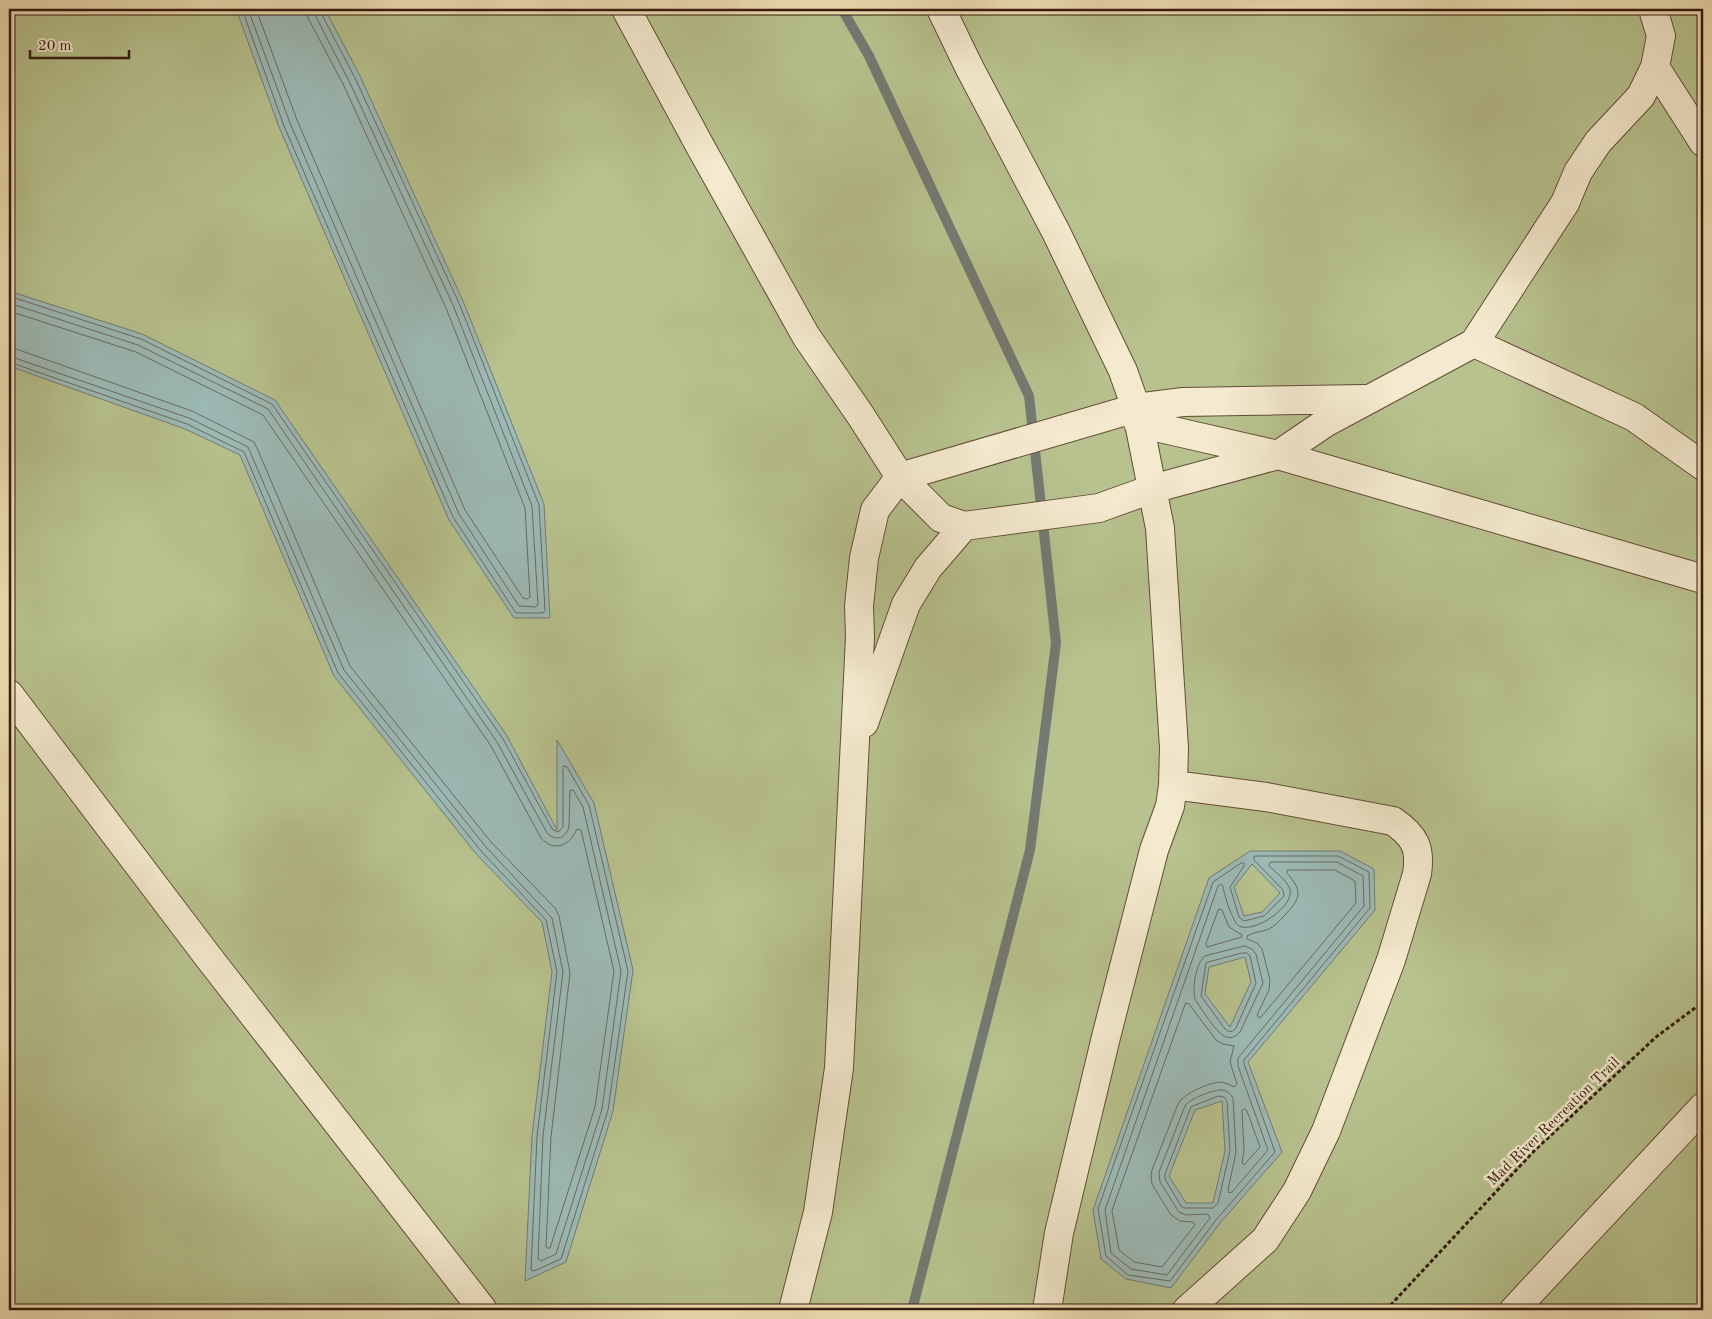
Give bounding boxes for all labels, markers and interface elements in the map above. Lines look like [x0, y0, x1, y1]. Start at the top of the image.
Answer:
scale bar [30, 28, 129, 60]
text: 20 m [38, 39, 72, 54]
street label: Mad River Recreation Trail [1485, 1055, 1623, 1189]

